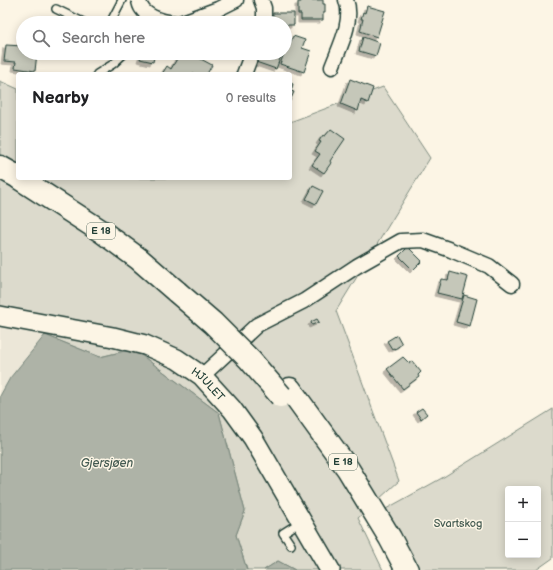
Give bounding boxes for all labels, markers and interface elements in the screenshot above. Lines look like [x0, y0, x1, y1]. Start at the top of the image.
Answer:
search box [16, 16, 292, 60]
icon: search [30, 27, 52, 49]
text: Search here [62, 29, 145, 48]
text: Nearby [32, 88, 89, 108]
text: 0 results [226, 90, 276, 106]
road number: E 18 [87, 223, 115, 239]
street label: HJULET [189, 364, 228, 404]
road number: E 18 [329, 454, 357, 470]
water label: Gjersjøen [81, 456, 134, 471]
map controls [505, 486, 541, 558]
button: + [505, 486, 541, 522]
park label: Svartskog [434, 517, 482, 530]
button: − [505, 522, 541, 558]

